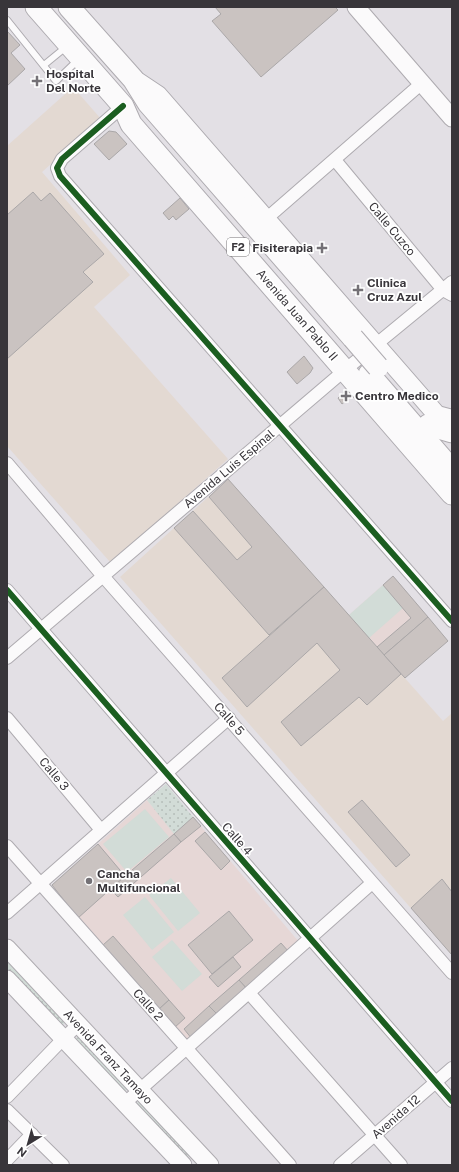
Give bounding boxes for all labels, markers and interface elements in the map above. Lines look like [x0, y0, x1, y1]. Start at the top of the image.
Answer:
place label: Hospital Del Norte [46, 67, 101, 95]
marker: Hospital Del Norte [31, 75, 43, 87]
street label: Calle Cuzco [366, 199, 419, 259]
road number: F2 [227, 238, 249, 256]
place label: Fisiterapia [252, 241, 313, 255]
marker: Fisiterapia [316, 242, 328, 254]
street label: Avenida Juan Pablo II [254, 267, 340, 363]
place label: Clinica Cruz Azul [367, 276, 422, 304]
marker: Clinica Cruz Azul [352, 284, 364, 296]
place label: Centro Medico [355, 389, 439, 403]
marker: Centro Medico [340, 390, 352, 402]
street label: Avenida Luis Espinal [181, 427, 277, 511]
street label: Calle 5 [211, 700, 247, 739]
street label: Calle 3 [36, 755, 72, 793]
street label: Calle 4 [219, 820, 255, 859]
place label: Cancha Multifuncional [97, 867, 180, 895]
marker: Cancha Multifuncional [84, 876, 94, 886]
street label: Calle 2 [130, 986, 166, 1024]
street label: Avenida Franz Tamayo [61, 1007, 156, 1107]
street label: Avenida 12 [369, 1092, 423, 1142]
north arrow [8, 1124, 48, 1164]
text: N [15, 1145, 29, 1159]

